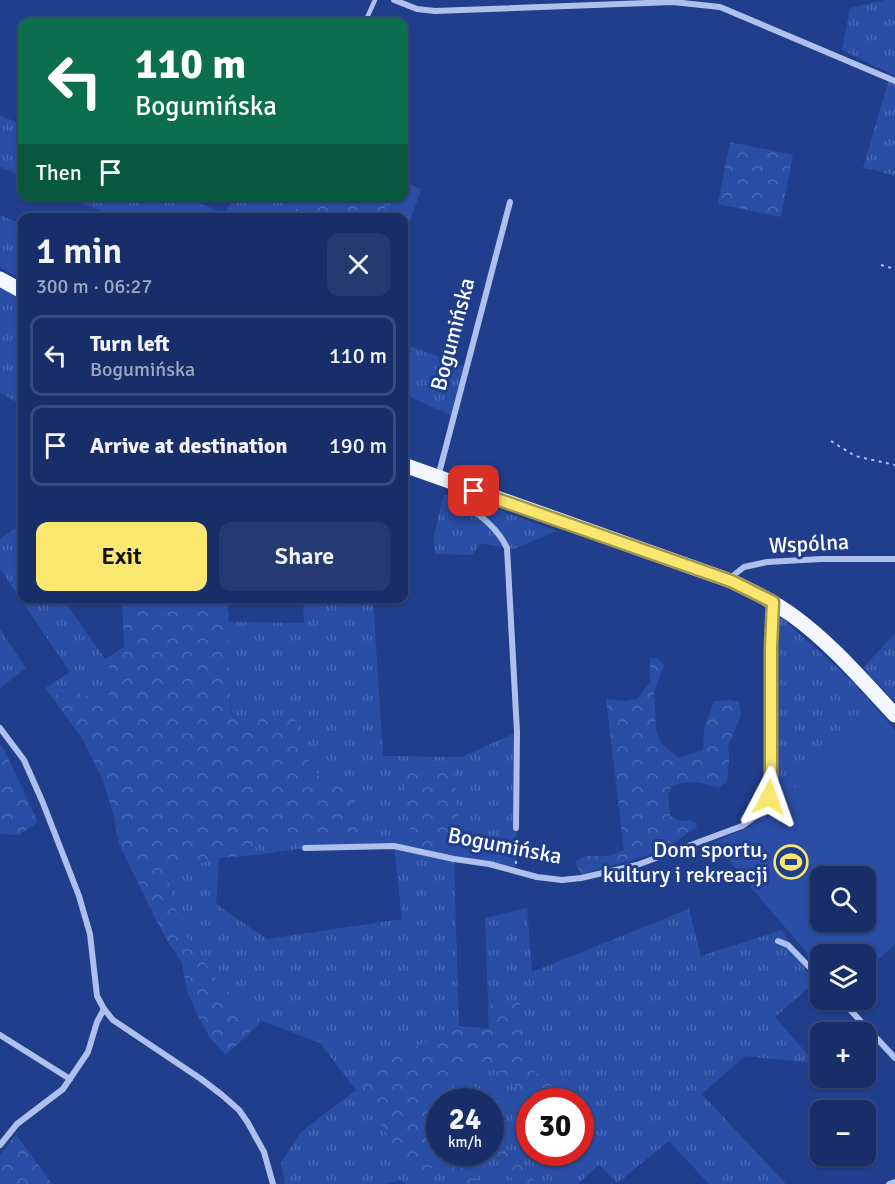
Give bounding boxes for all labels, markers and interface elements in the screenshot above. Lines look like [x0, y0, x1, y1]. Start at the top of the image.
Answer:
text: 110 m [135, 39, 246, 90]
icon: left [36, 42, 114, 120]
text: Bogumińska [135, 90, 277, 123]
icon: arrive [94, 156, 127, 189]
text: Then [36, 159, 82, 186]
text: 1 min [36, 229, 122, 274]
button: close [327, 233, 390, 296]
text: 300 m · 06:27 [36, 274, 152, 299]
street label: Bogumińska [424, 275, 480, 394]
text: Turn left [90, 330, 170, 357]
icon: left [39, 339, 72, 372]
text: 110 m [329, 342, 387, 369]
text: Bogumińska [90, 357, 195, 382]
icon: arrive [39, 429, 72, 462]
text: Arrive at destination [90, 432, 287, 459]
text: 190 m [329, 432, 387, 459]
pin [448, 465, 499, 516]
icon: arrive [457, 474, 490, 507]
button: Exit [36, 522, 207, 591]
button: Share [219, 522, 390, 591]
street label: Wspólna [768, 528, 850, 559]
position arrow [737, 765, 801, 829]
street label: Bogumińska [446, 821, 564, 870]
place label: Dom sportu, kultury i rekreacji [603, 836, 768, 888]
sports icon: Dom sportu, kultury i rekreacji [773, 844, 809, 880]
map controls [810, 866, 876, 1166]
button: search [810, 866, 876, 932]
button: layers [810, 944, 876, 1010]
button: + [810, 1022, 876, 1088]
speed limit sign: 30 [516, 1088, 594, 1166]
button: − [810, 1100, 876, 1166]
text: 24 [449, 1101, 481, 1138]
text: km/h [448, 1133, 482, 1151]

